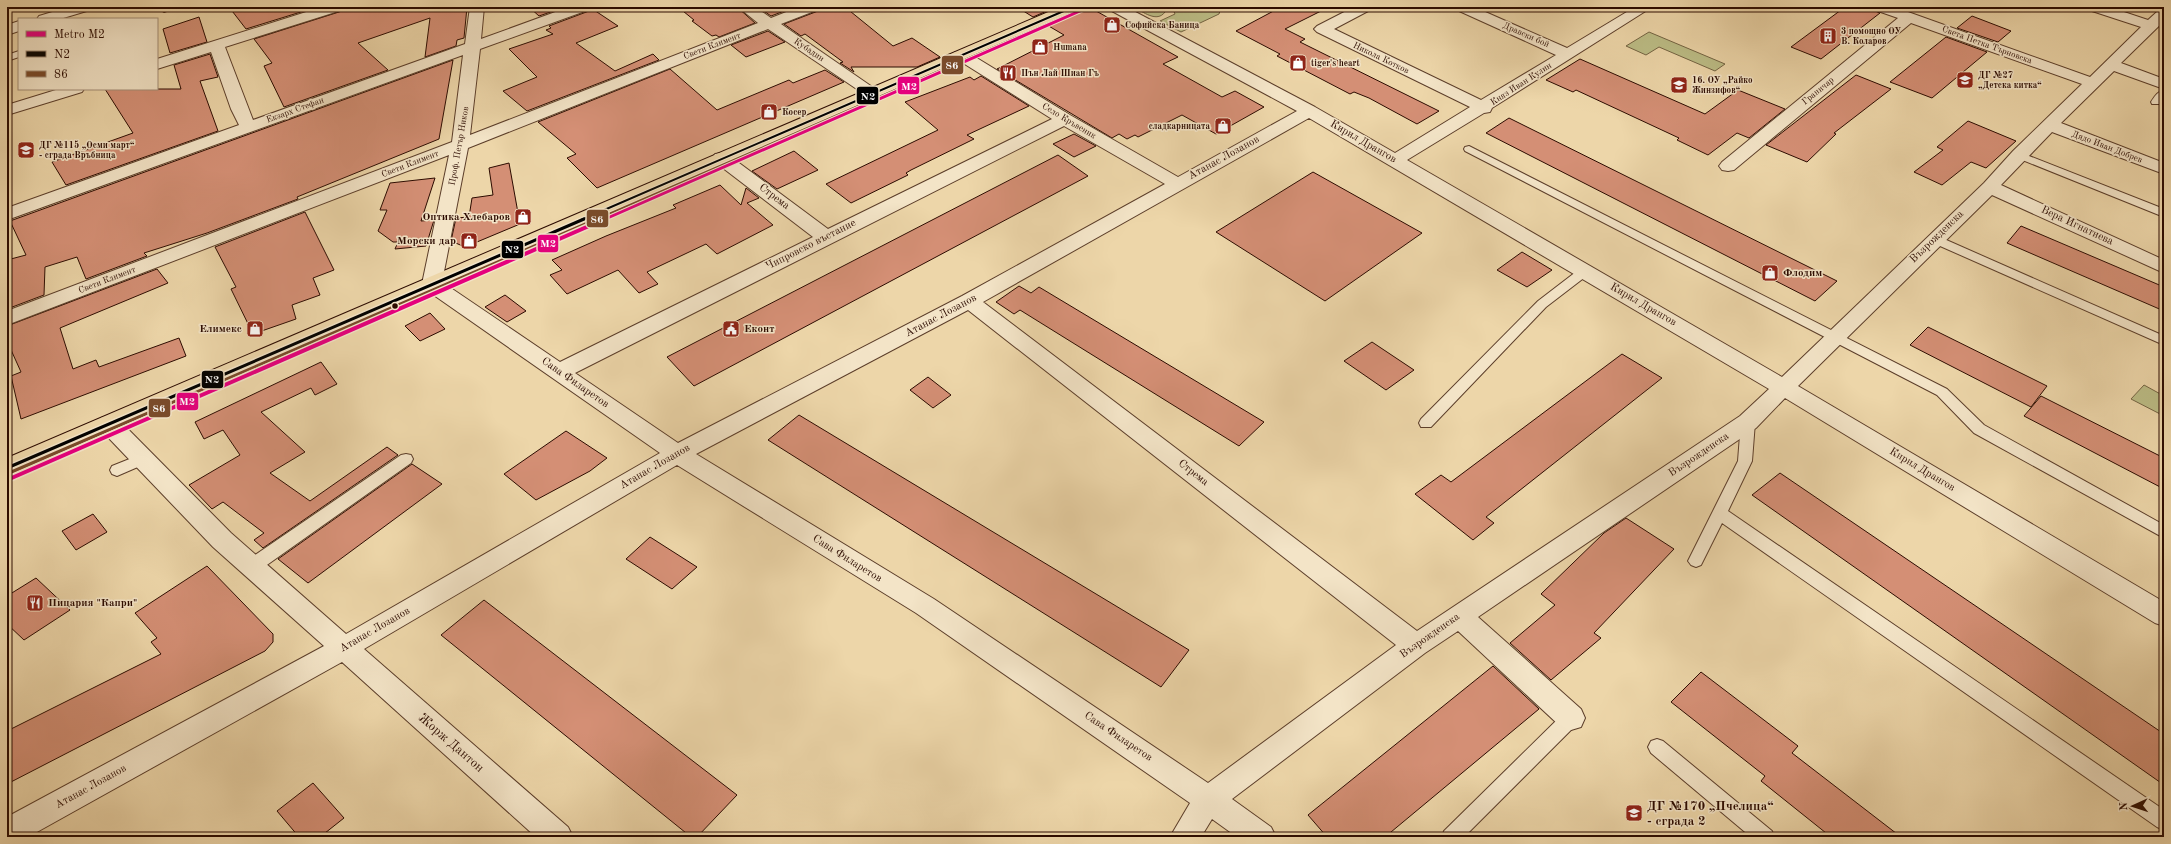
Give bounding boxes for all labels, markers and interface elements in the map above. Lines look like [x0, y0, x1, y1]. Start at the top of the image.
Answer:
shop icon: Софийска Баница [1102, 15, 1122, 35]
legend [18, 18, 158, 90]
place label: Софийска Баница [1125, 20, 1200, 31]
street label: Дравски бой [1501, 21, 1551, 49]
street label: Света Петка Търновска [1941, 24, 2034, 66]
building icon: 3 помощно ОУ В. Коларов [1818, 26, 1838, 46]
place label: 3 помощно ОУ В. Коларов [1841, 27, 1901, 46]
text: Metro M2 [54, 29, 105, 41]
street label: Свети Климент [682, 31, 742, 61]
street label: Кубадин [792, 37, 826, 63]
shop icon: Humana [1030, 37, 1050, 57]
street label: Никола Котков [1352, 41, 1410, 75]
place label: Humana [1053, 43, 1087, 52]
text: N2 [54, 49, 70, 61]
shop icon: tiger's heart [1288, 53, 1308, 73]
line badge: 86 [941, 55, 964, 75]
place label: tiger's heart [1311, 59, 1360, 68]
text: 86 [946, 61, 958, 72]
street label: Княз Иван Кулин [1489, 61, 1553, 107]
restaurant icon: Пън Лай Шиан Гъ [998, 63, 1018, 83]
text: 86 [54, 69, 68, 81]
place label: Пън Лай Шиан Гъ [1021, 69, 1099, 78]
school or university icon: ДГ №27 „Детска китка“ [1955, 70, 1975, 90]
place label: ДГ №27 „Детска китка“ [1978, 71, 2042, 90]
school or university icon: 16. ОУ „Райко Жинзифов“ [1669, 75, 1689, 95]
street label: Граничар [1800, 75, 1836, 107]
line badge: M2 [897, 76, 920, 95]
place label: 16. ОУ „Райко Жинзифов“ [1692, 76, 1753, 96]
text: M2 [901, 82, 917, 93]
line badge: N2 [856, 86, 879, 105]
text: N2 [861, 92, 875, 103]
street label: Екзарх Стефан [265, 95, 325, 125]
street label: Село Кръвеник [1041, 101, 1098, 141]
shop icon: Косер [759, 102, 779, 122]
street label: Проф. Петър Ников [448, 106, 470, 186]
place label: Косер [782, 108, 807, 117]
shop icon: сладкарницата [1213, 116, 1233, 136]
street label: Кирил Дрангов [1328, 119, 1398, 165]
place label: сладкарницата [1149, 122, 1210, 131]
street label: Дядо Иван Добрев [2071, 129, 2143, 165]
street label: Атанас Лозанов [1187, 134, 1261, 182]
school or university icon: ДГ №115 „Осми март“ - сграда Връбница [16, 140, 36, 160]
place label: ДГ №115 „Осми март“ - сграда Връбница [39, 140, 135, 160]
street label: Свети Климент [380, 149, 440, 179]
street label: Стрема [757, 182, 792, 212]
street label: Вера Игнатиева [2039, 204, 2115, 248]
shop icon: Оптика Хлебаров [513, 207, 533, 227]
street label: Възрожденска [1908, 208, 1966, 265]
line badge: 86 [586, 209, 609, 228]
place label: Оптика Хлебаров [422, 212, 510, 223]
text: 86 [591, 215, 603, 226]
street label: Чипровско въстание [764, 218, 858, 272]
shop icon: Морски дар [459, 231, 479, 251]
line badge: M2 [537, 234, 559, 253]
place label: Морски дар [397, 236, 456, 247]
text: M2 [540, 239, 556, 250]
line badge: N2 [501, 240, 524, 259]
text: N2 [505, 245, 519, 256]
shop icon: Флодим [1760, 263, 1780, 283]
street label: Свети Климент [77, 265, 137, 295]
place label: Флодим [1783, 268, 1822, 279]
street label: Кирил Дрангов [1608, 282, 1678, 328]
street label: Атанас Лозанов [903, 293, 979, 339]
unlabelled marker [390, 301, 400, 311]
shop icon: Елимекс [245, 319, 265, 339]
public building icon: Еконт [721, 319, 741, 339]
place label: Елимекс [199, 324, 242, 335]
place label: Еконт [744, 324, 774, 335]
street label: Сава Филаретов [539, 356, 611, 410]
line badge: N2 [201, 370, 224, 389]
text: N2 [205, 375, 219, 386]
line badge: M2 [176, 392, 199, 411]
text: M2 [179, 397, 195, 408]
line badge: 86 [148, 398, 171, 418]
text: 86 [153, 404, 165, 415]
street label: Възрожденска [1667, 431, 1732, 479]
street label: Атанас Лозанов [618, 442, 692, 492]
street label: Кирил Дрангов [1887, 446, 1957, 494]
street label: Стрема [1176, 458, 1211, 488]
street label: Сава Филаретов [810, 533, 884, 585]
restaurant icon: Пицария "Капри" [25, 593, 45, 613]
place label: Пицария "Капри" [48, 598, 137, 609]
street label: Атанас Лозанов [338, 605, 412, 655]
street label: Възрожденска [1398, 611, 1462, 661]
street label: Сава Филаретов [1082, 710, 1154, 764]
street label: Жорж Дантон [416, 711, 486, 775]
street label: Атанас Лозанов [54, 763, 128, 811]
north arrow [2113, 786, 2153, 826]
place label: ДГ №170 „Пчелица“ - сграда 2 [1647, 800, 1774, 828]
text: N [2119, 801, 2130, 811]
school or university icon: ДГ №170 „Пчелица“ - сграда 2 [1624, 803, 1644, 823]

